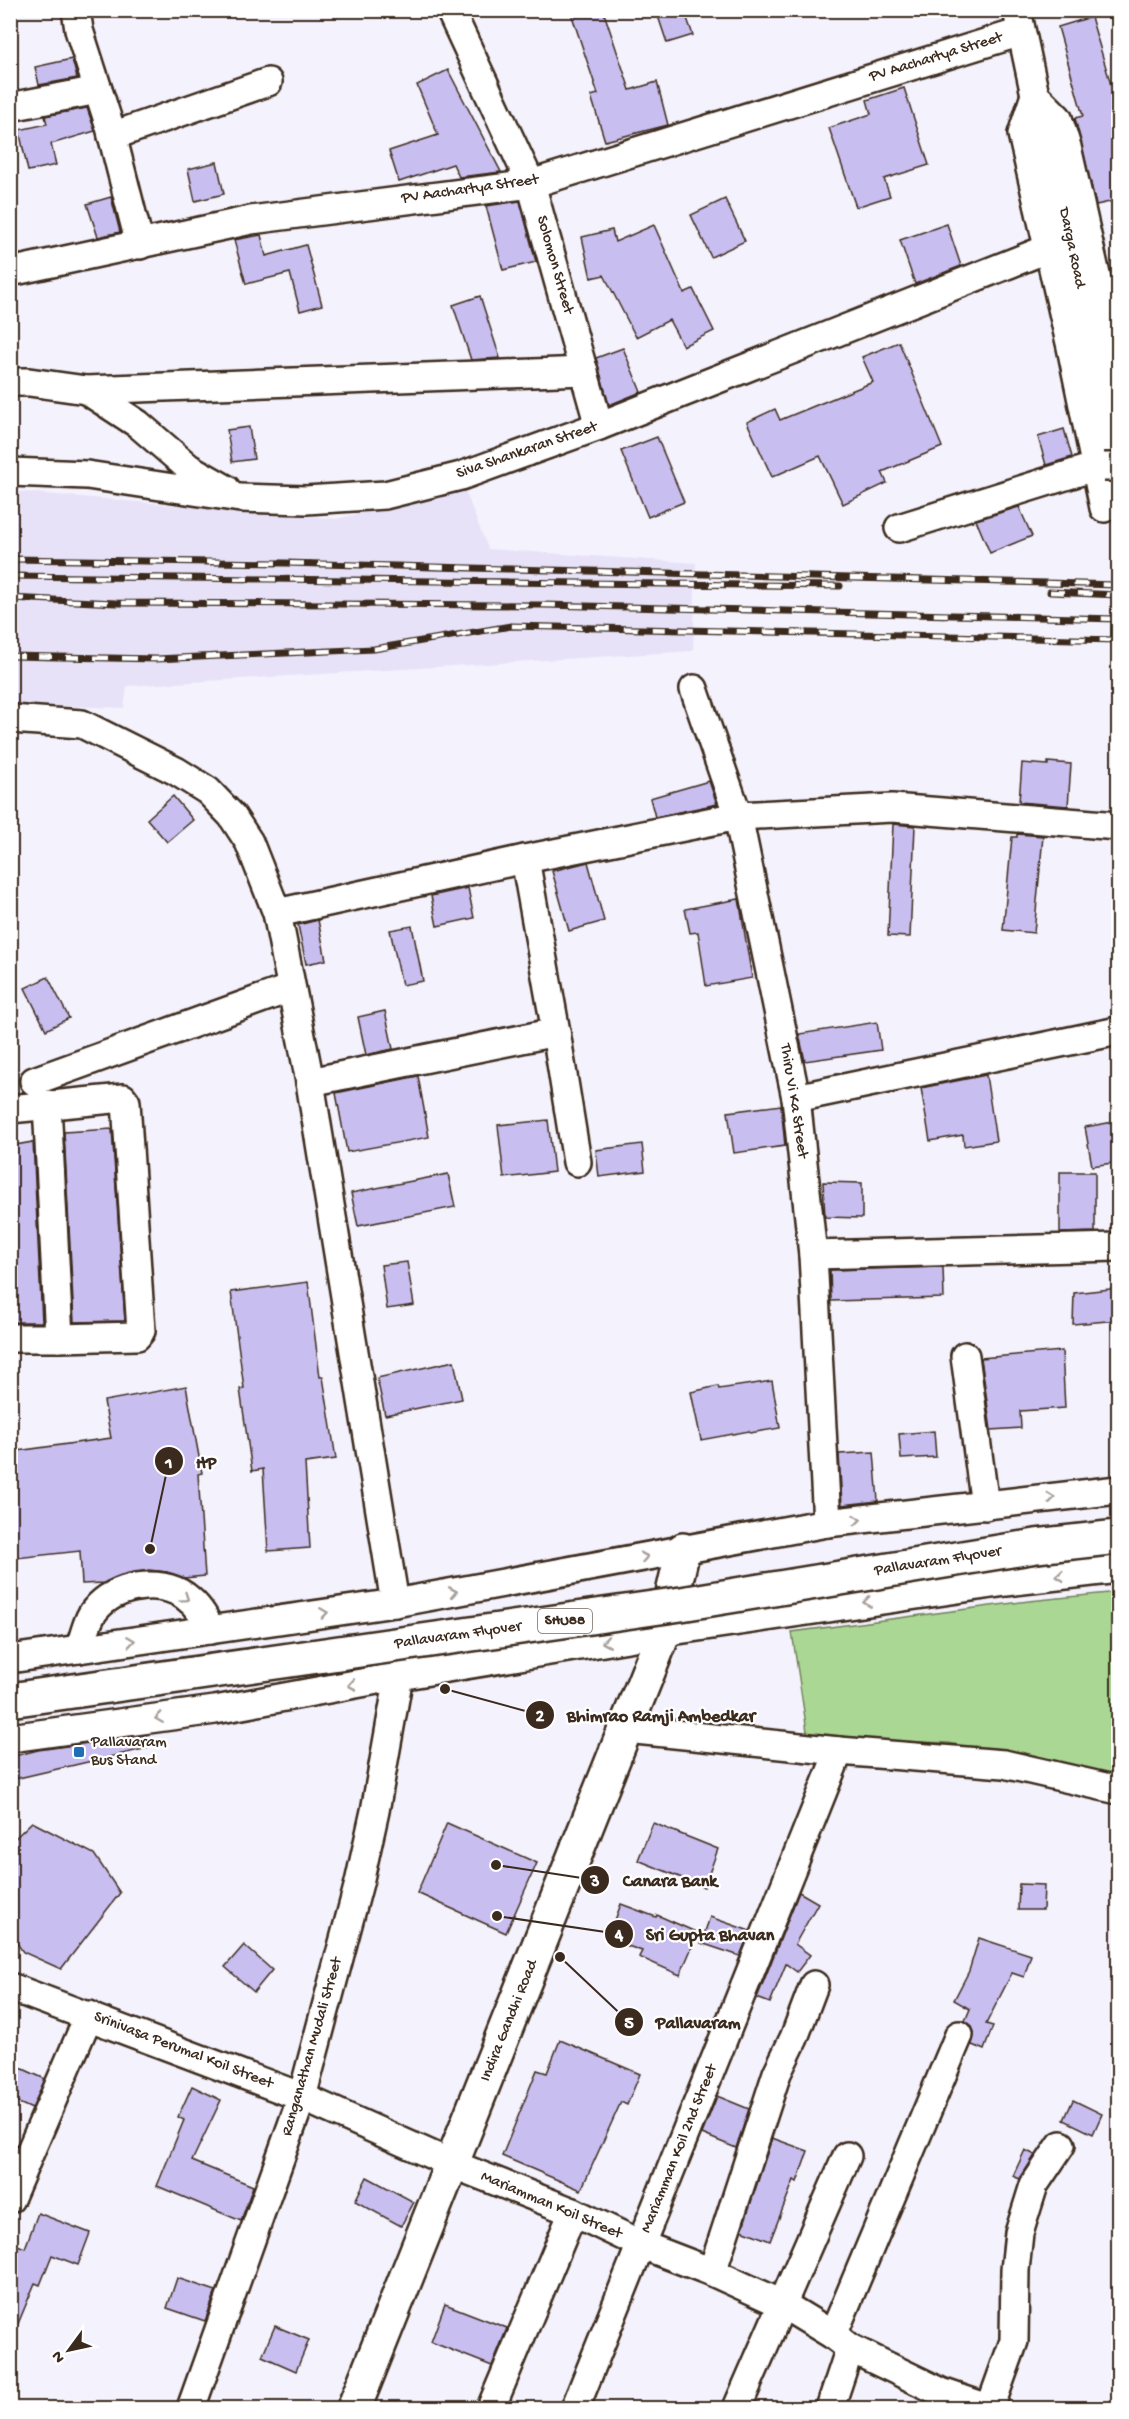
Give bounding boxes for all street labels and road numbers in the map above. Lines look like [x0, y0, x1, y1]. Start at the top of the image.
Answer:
street label: PV Aachartya Street [866, 28, 1006, 88]
street label: PV Aachartya Street [399, 171, 541, 209]
street label: Darga Road [1053, 205, 1089, 292]
street label: Solomon Street [531, 214, 577, 318]
street label: Siva Shankaran Street [454, 417, 601, 484]
street label: Thiru Vi Ka Street [774, 1041, 812, 1161]
street label: Pallavaram Flyover [872, 1542, 1004, 1582]
road number: SHU88 [538, 1609, 592, 1633]
street label: Pallavaram Flyover [392, 1617, 524, 1654]
street label: Ranganathan Mudali Street [278, 1954, 348, 2139]
street label: Indira Gandhi Road [477, 1956, 544, 2085]
street label: Srinivasa Perumal Koil Street [91, 2008, 277, 2095]
street label: Mariamman Koil 2nd Street [637, 2061, 723, 2236]
street label: Mariamman Koil Street [478, 2168, 626, 2245]

